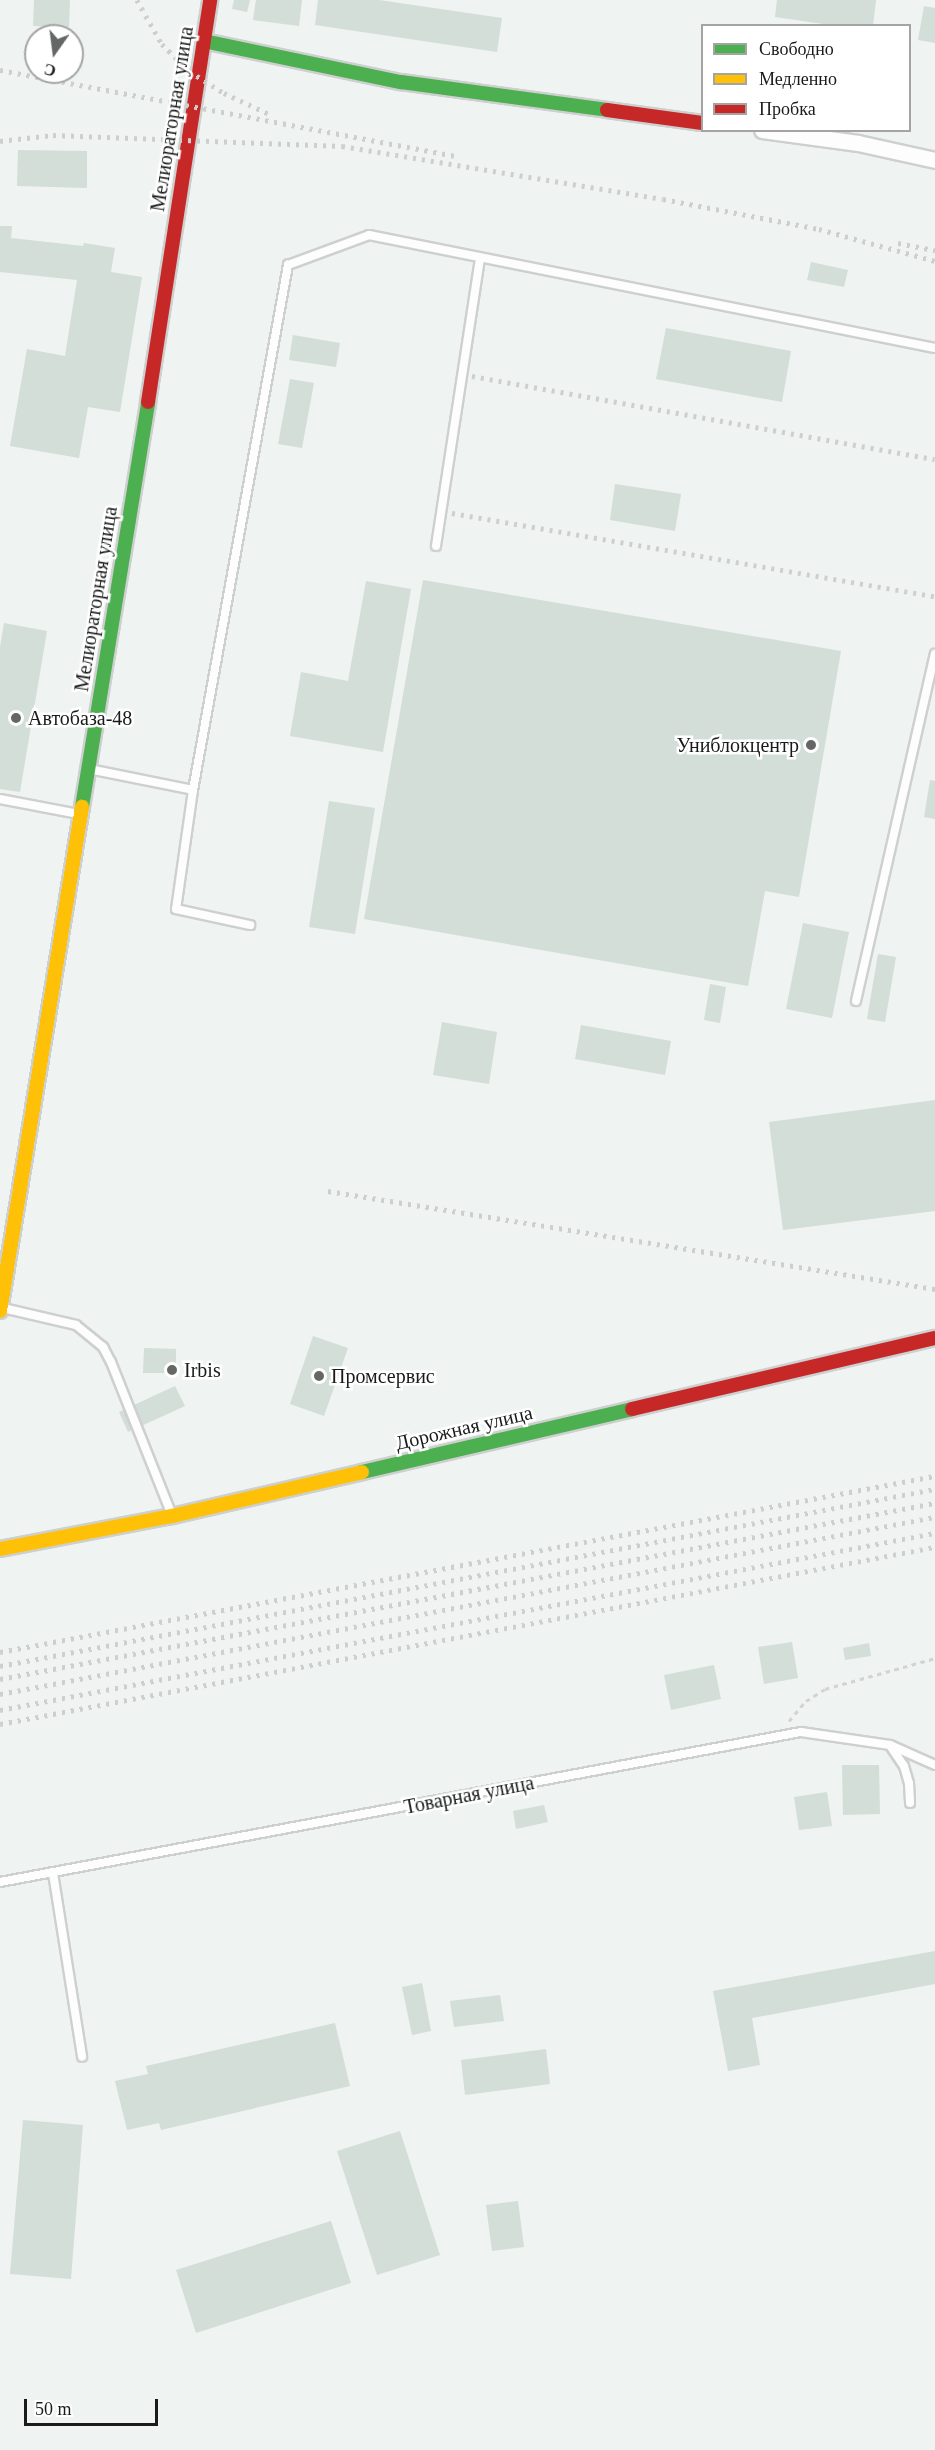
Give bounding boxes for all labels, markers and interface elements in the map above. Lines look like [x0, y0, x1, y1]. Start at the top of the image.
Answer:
north arrow [24, 24, 84, 84]
legend [701, 24, 911, 132]
street label: Мелиораторная улица [146, 25, 198, 213]
text: Свободно [759, 39, 834, 59]
text: С [42, 60, 58, 80]
text: Медленно [759, 69, 837, 89]
text: Пробка [759, 99, 816, 119]
street label: Мелиораторная улица [70, 505, 122, 693]
place label: Автобаза-48 [28, 706, 132, 730]
marker: Автобаза-48 [9, 711, 23, 725]
place label: Униблокцентр [677, 733, 799, 757]
marker: Униблокцентр [804, 738, 818, 752]
place label: Irbis [184, 1358, 221, 1382]
marker: Irbis [165, 1363, 179, 1377]
place label: Промсервис [331, 1364, 435, 1388]
marker: Промсервис [312, 1369, 326, 1383]
street label: Дорожная улица [393, 1401, 535, 1455]
street label: Товарная улица [402, 1771, 536, 1819]
scale bar [27, 2387, 160, 2425]
text: 50 m [35, 2399, 72, 2419]

